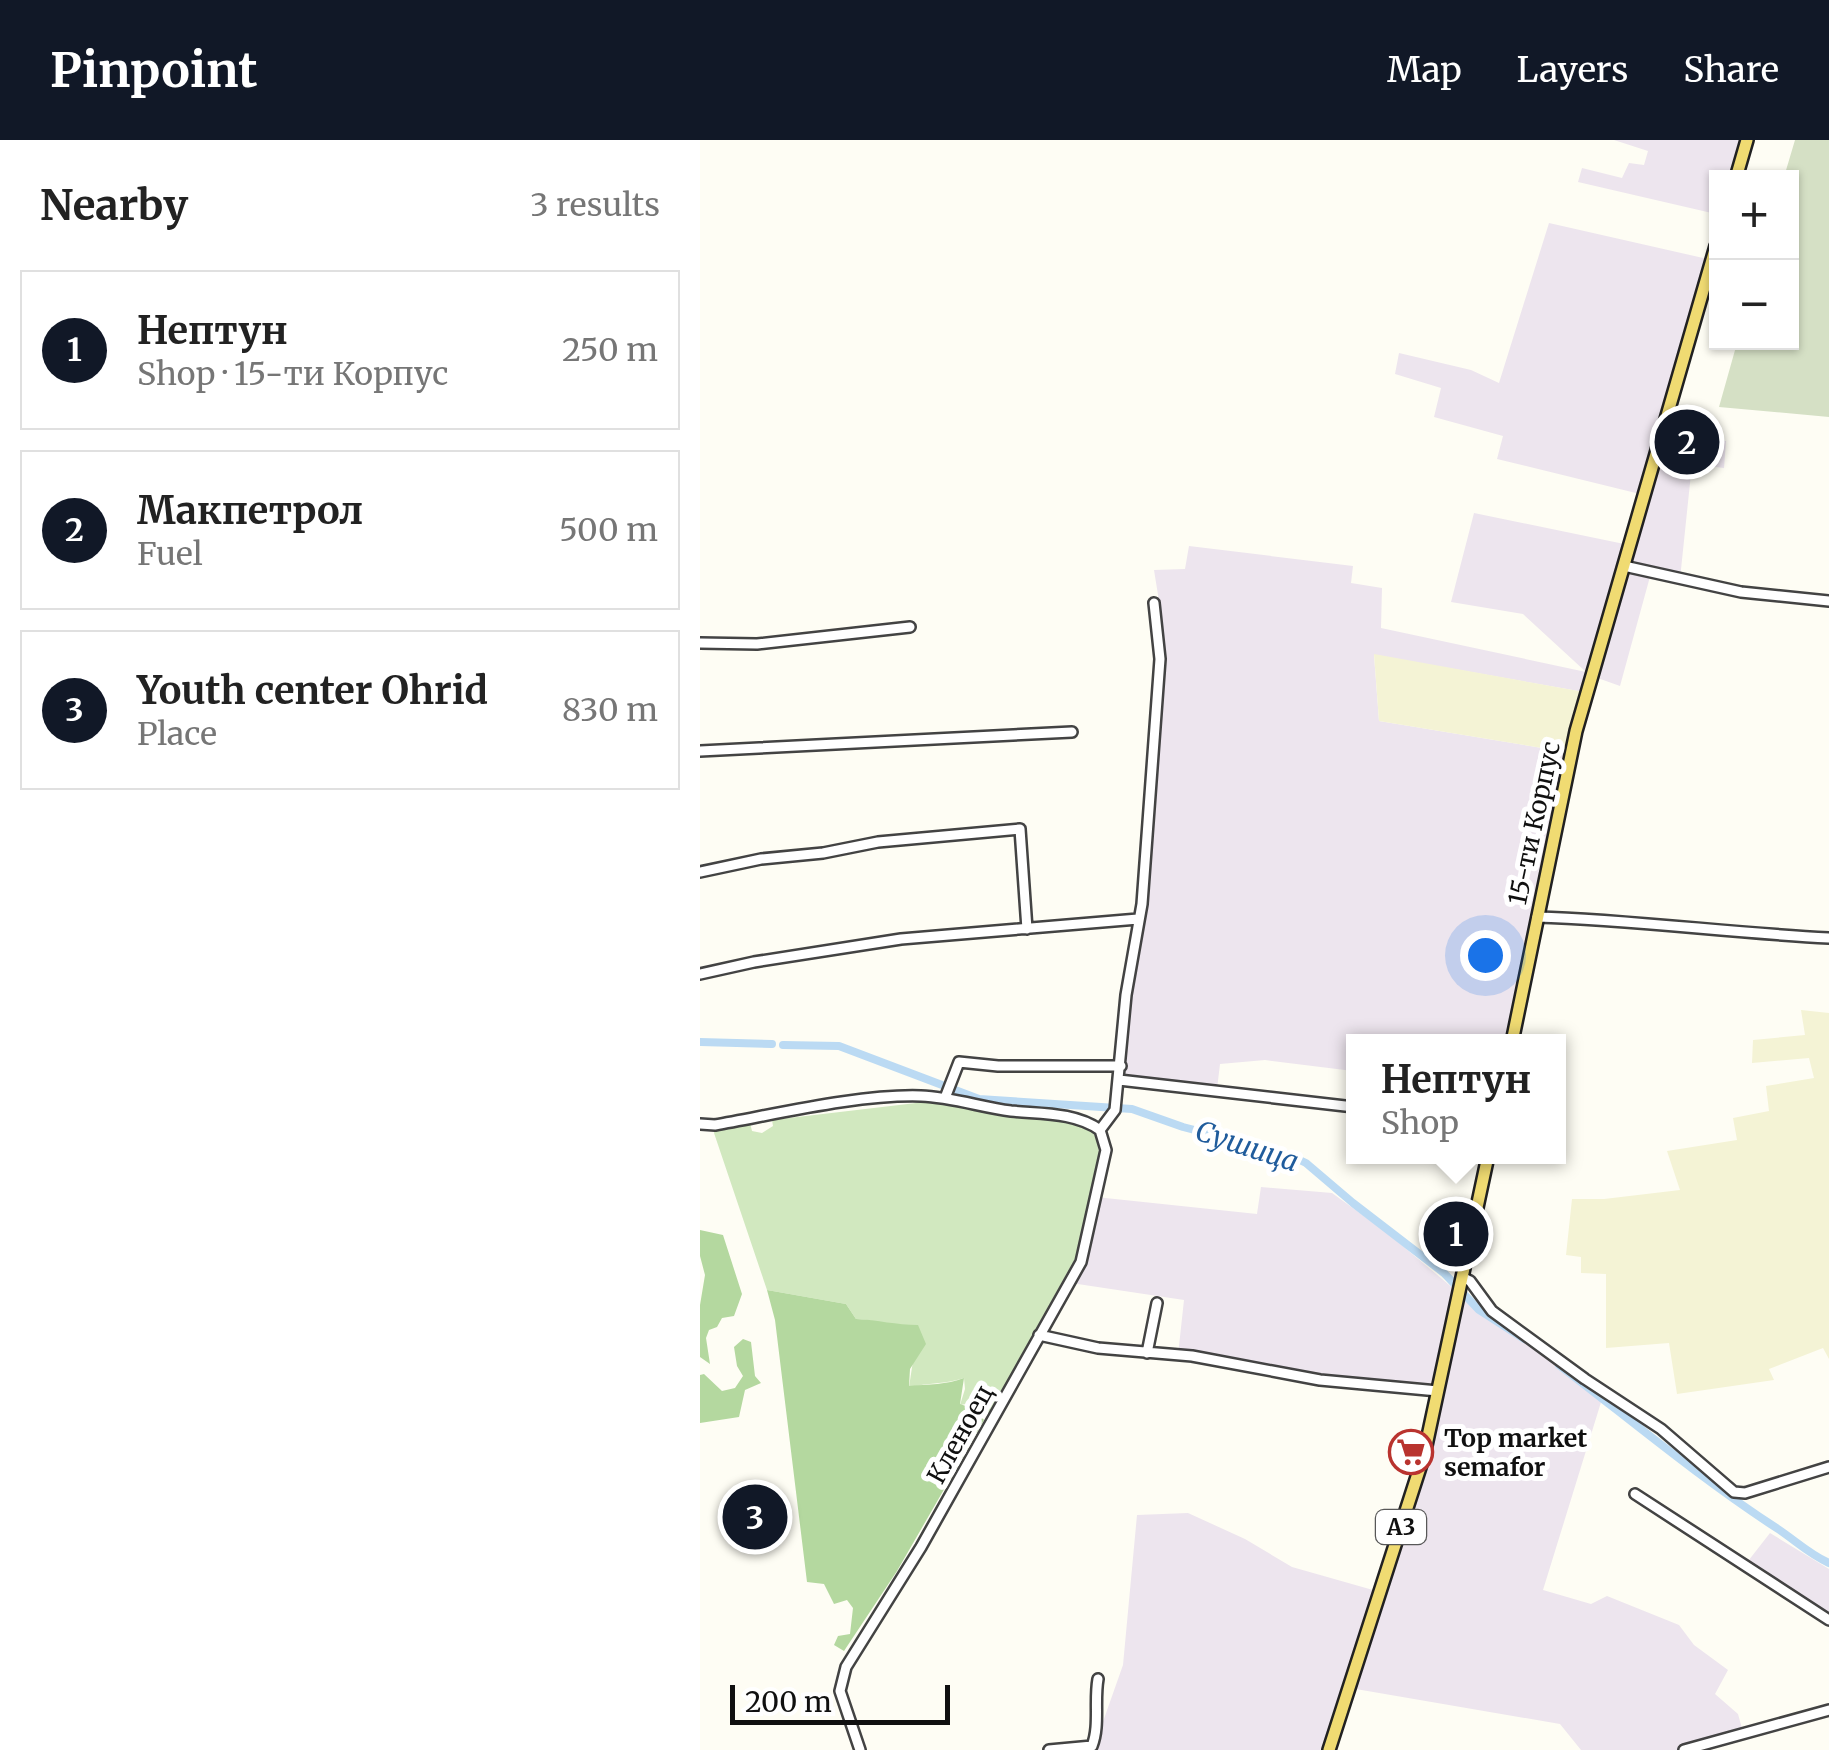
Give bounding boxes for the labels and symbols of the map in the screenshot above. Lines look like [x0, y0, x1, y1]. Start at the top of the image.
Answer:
pin: 2 [1654, 404, 1720, 480]
street label: 15-ти Корпус [1501, 738, 1567, 908]
your location [1460, 930, 1511, 981]
water label: Сушица [1191, 1112, 1303, 1180]
pin: 1 [1424, 1196, 1488, 1272]
street label: Кленоец [920, 1379, 1000, 1489]
place label: Top market semafor [1444, 1422, 1587, 1483]
supermarket icon: Top market semafor [1388, 1429, 1434, 1475]
pin: 3 [722, 1480, 788, 1554]
road number: A3 [1376, 1510, 1426, 1544]
scale bar [730, 1680, 950, 1724]

